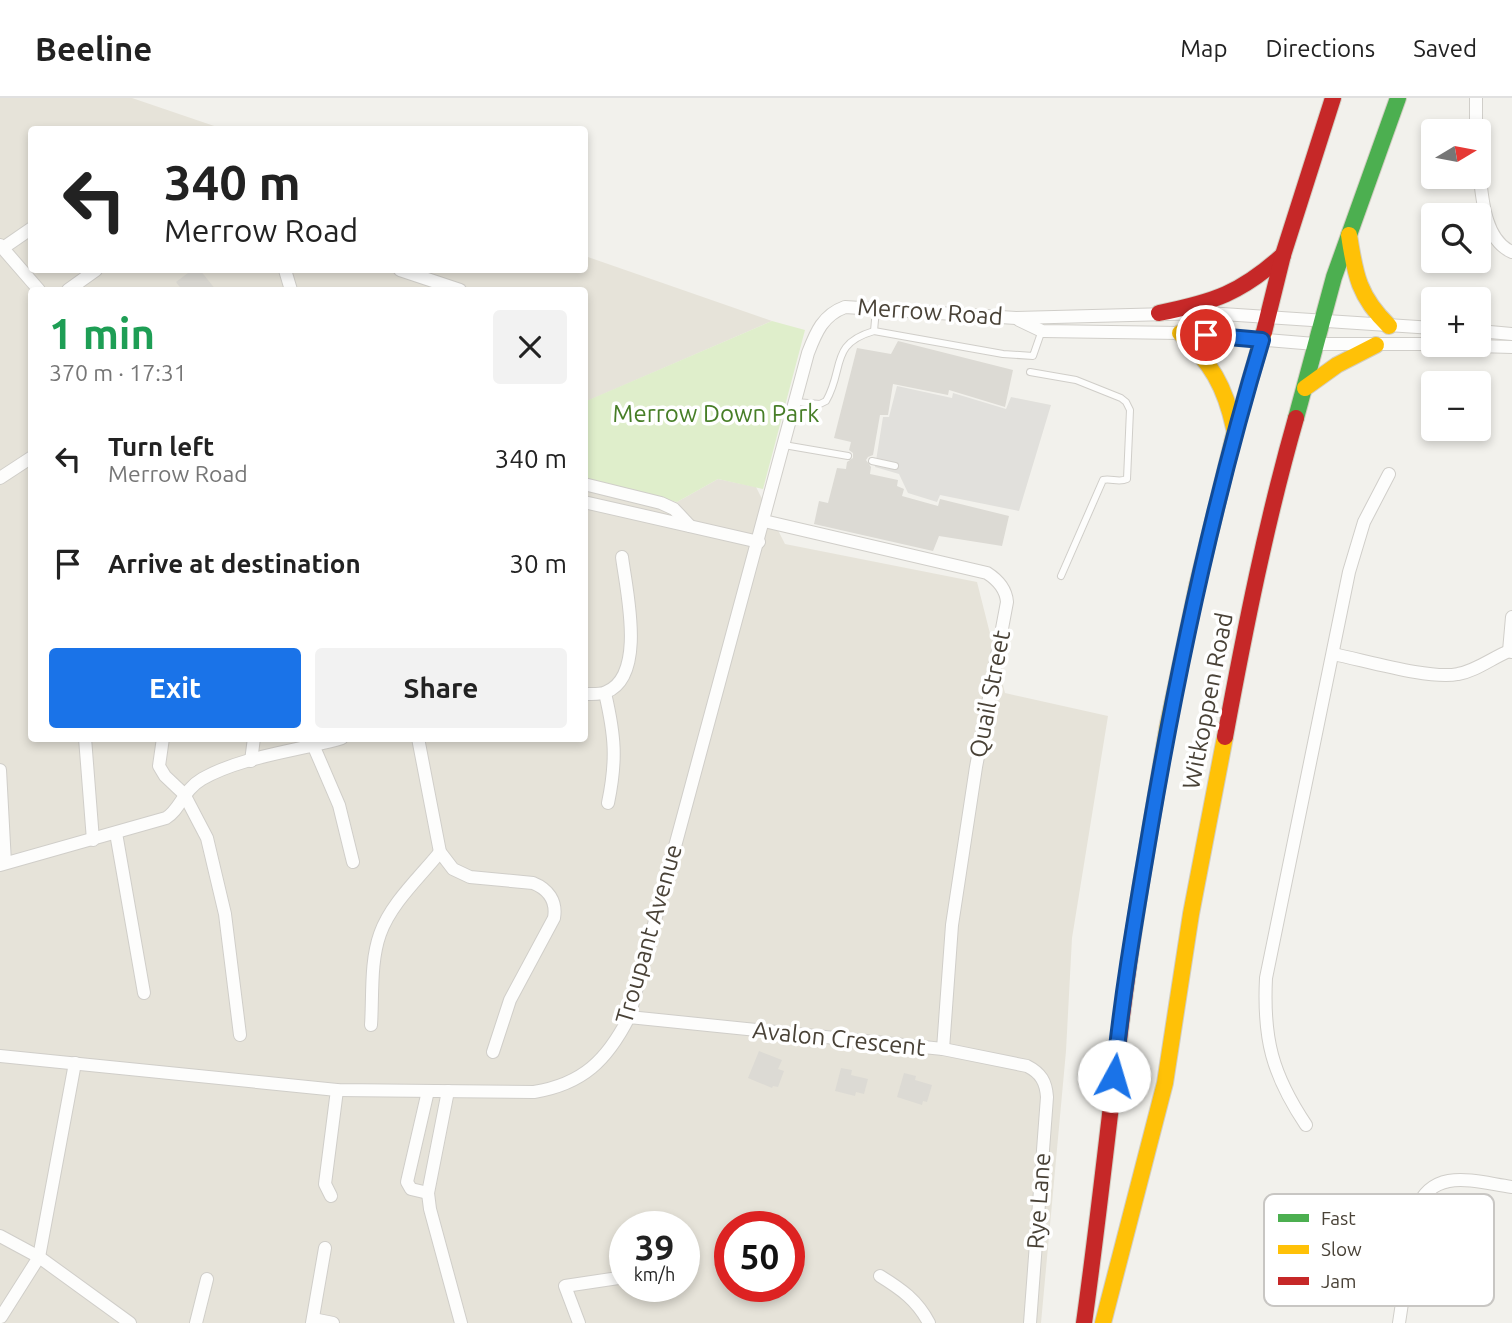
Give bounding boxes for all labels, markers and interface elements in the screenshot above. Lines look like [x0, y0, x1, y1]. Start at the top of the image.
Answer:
text: Beeline [35, 30, 152, 67]
text: Map [1180, 35, 1227, 62]
text: Directions [1265, 35, 1375, 62]
text: Saved [1413, 35, 1477, 62]
north arrow [1421, 119, 1491, 189]
map controls [1421, 119, 1491, 441]
icon: left [49, 154, 140, 245]
text: 340 m [164, 154, 301, 209]
button: search [1421, 203, 1491, 273]
text: Merrow Road [164, 212, 358, 248]
button: + [1421, 287, 1491, 357]
street label: Merrow Road [856, 293, 1004, 330]
pin [1176, 305, 1236, 365]
text: 1 min [49, 310, 155, 357]
button: close [493, 310, 567, 384]
icon: arrive [1187, 316, 1225, 354]
text: 370 m · 17:31 [49, 360, 187, 385]
button: − [1421, 371, 1491, 441]
park label: Merrow Down Park [613, 400, 819, 427]
text: Turn left [108, 432, 214, 461]
icon: left [49, 440, 87, 478]
text: 340 m [495, 444, 567, 473]
text: Merrow Road [108, 461, 248, 486]
icon: arrive [49, 545, 87, 583]
text: Arrive at destination [108, 549, 361, 578]
text: 30 m [509, 549, 567, 578]
street label: Witkoppen Road [1177, 610, 1238, 792]
street label: Quail Street [964, 627, 1015, 760]
button: Exit [49, 648, 301, 728]
button: Share [315, 648, 567, 728]
street label: Troupant Avenue [610, 841, 687, 1027]
street label: Avalon Crescent [751, 1016, 927, 1061]
position arrow [1077, 1039, 1151, 1113]
street label: Rye Lane [1022, 1152, 1055, 1250]
legend [1264, 1194, 1494, 1306]
text: Fast [1321, 1207, 1356, 1229]
speed limit sign: 50 [714, 1211, 805, 1302]
text: 39 [635, 1227, 674, 1267]
text: Slow [1321, 1238, 1362, 1260]
text: km/h [634, 1264, 675, 1284]
text: Jam [1321, 1270, 1357, 1292]

